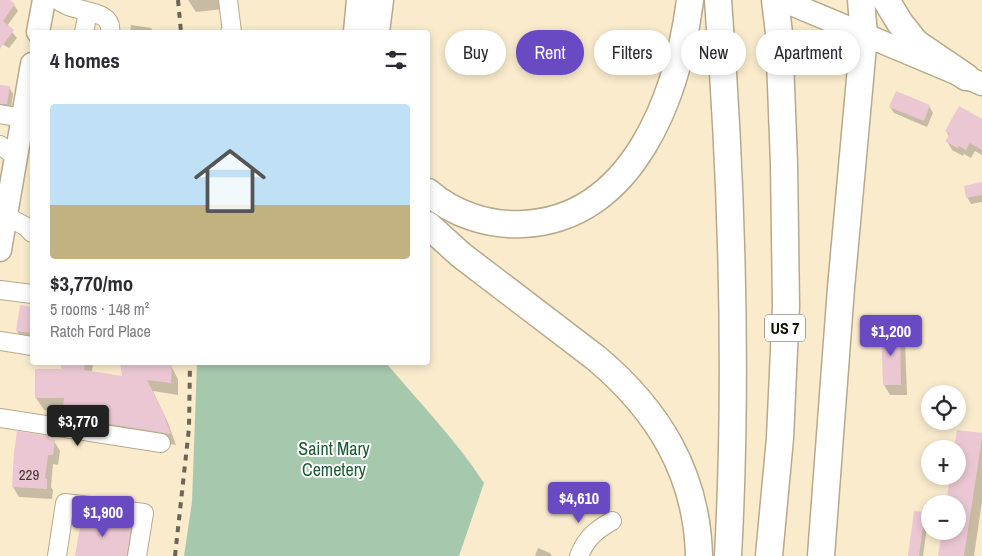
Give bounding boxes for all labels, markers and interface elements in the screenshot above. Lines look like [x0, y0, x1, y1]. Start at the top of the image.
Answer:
chip: Buy [445, 30, 506, 75]
chip: Rent [516, 30, 584, 75]
chip: Filters [594, 30, 671, 75]
chip: New [681, 30, 746, 75]
chip: Apartment [756, 30, 860, 75]
text: 4 homes [50, 46, 120, 75]
icon: filters [382, 46, 410, 74]
icon: home [185, 136, 275, 226]
text: $3,770/mo [50, 269, 133, 298]
text: 5 rooms · 148 m² [50, 298, 149, 320]
road number: US 7 [765, 314, 805, 342]
pin: $1,200 [850, 314, 932, 357]
text: Ratch Ford Place [50, 320, 151, 342]
text: $1,200 [871, 320, 911, 342]
map controls [921, 385, 966, 540]
button: locate [921, 385, 966, 430]
pin: $3,770 [37, 404, 119, 447]
text: $3,770 [58, 410, 98, 432]
park label: Saint Mary Cemetery [298, 436, 370, 482]
button: + [921, 440, 966, 485]
house number: 229 [19, 464, 39, 485]
pin: $4,610 [538, 482, 620, 524]
text: $4,610 [559, 487, 599, 509]
button: − [921, 495, 966, 540]
pin: $1,900 [62, 496, 144, 538]
text: $1,900 [83, 501, 123, 523]

